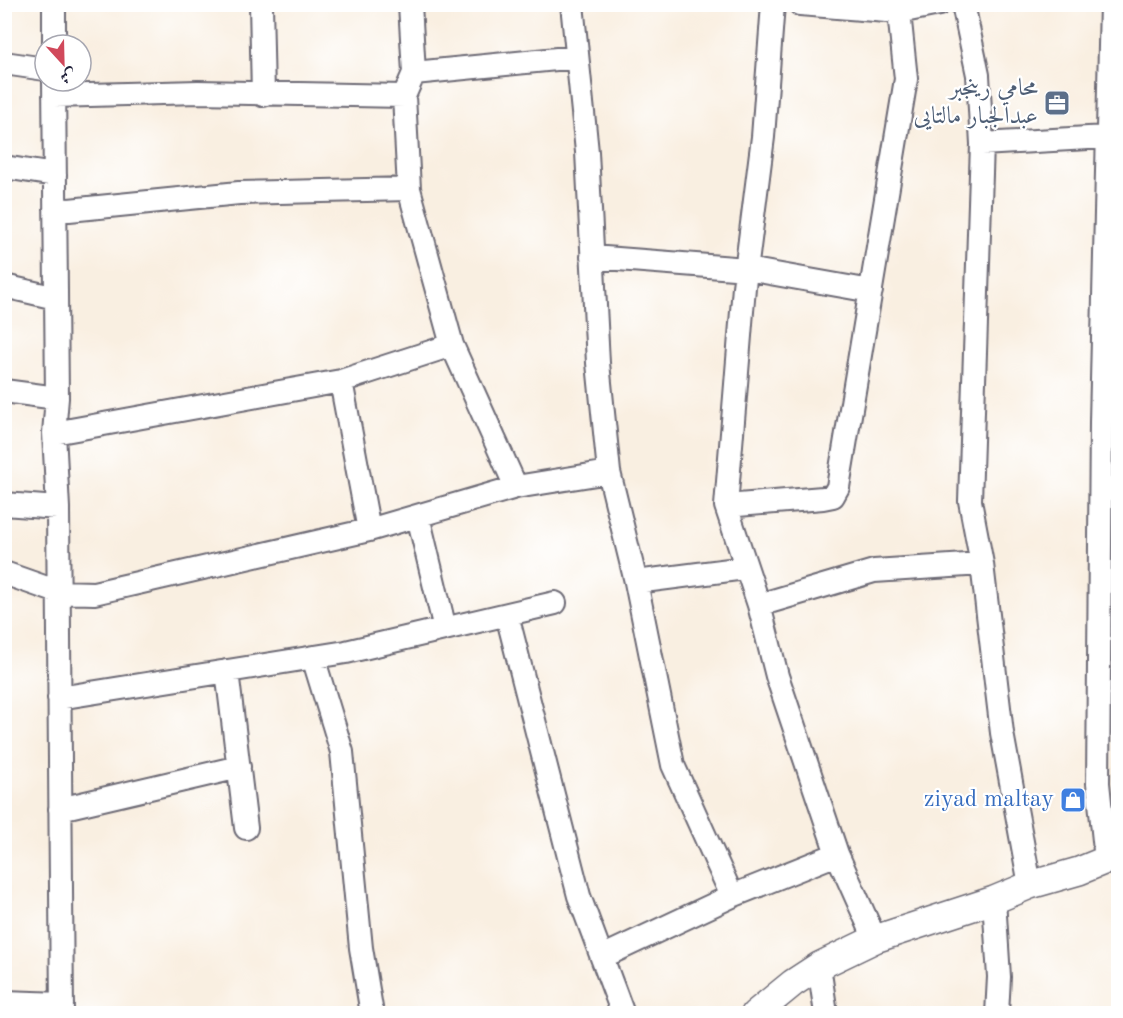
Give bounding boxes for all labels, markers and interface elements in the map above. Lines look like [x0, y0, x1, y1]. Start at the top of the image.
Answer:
north arrow [33, 33, 93, 93]
text: ش [58, 65, 78, 85]
place label: محامي رينجبر عبدالجبار مالتايى [913, 77, 1038, 130]
office icon: محامي رينجبر عبدالجبار مالتايى [1042, 88, 1072, 118]
shop icon: ziyad maltay [1058, 785, 1088, 815]
place label: ziyad maltay [924, 788, 1054, 812]

